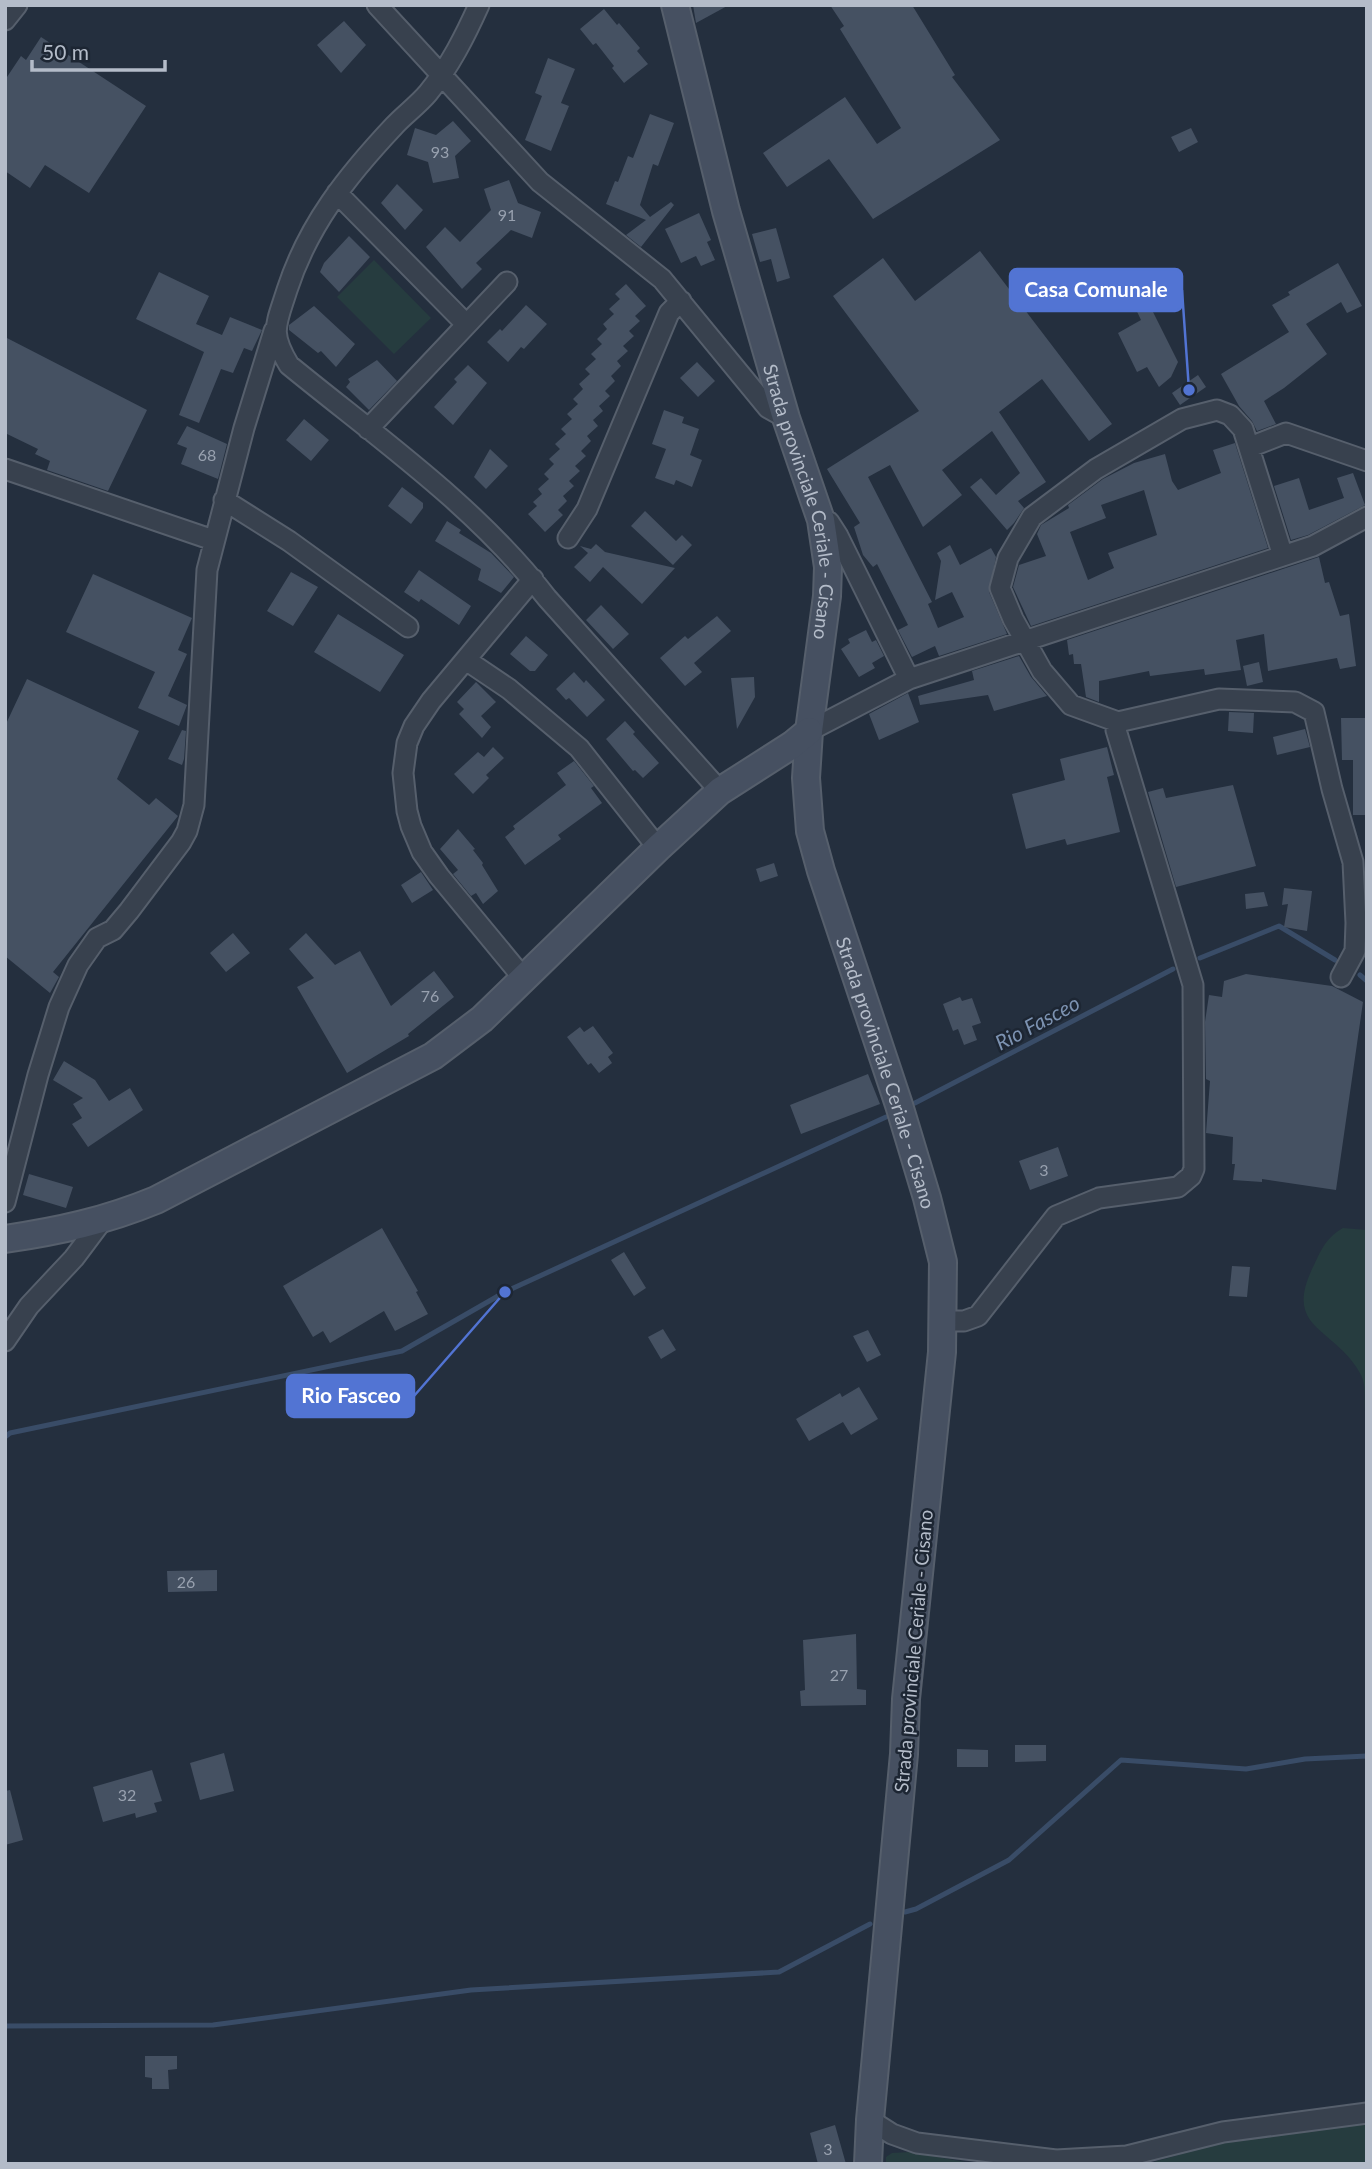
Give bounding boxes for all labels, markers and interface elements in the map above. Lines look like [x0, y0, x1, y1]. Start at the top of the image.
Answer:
scale bar [32, 28, 164, 72]
text: 50 m [42, 39, 89, 64]
house number: 93 [431, 142, 449, 161]
house number: 91 [498, 205, 516, 224]
callout: Casa Comunale [1010, 269, 1182, 311]
text: Casa Comunale [1024, 276, 1168, 301]
street label: Strada provinciale Ceriale - Cisano [759, 361, 839, 641]
house number: 68 [198, 445, 216, 464]
street label: Strada provinciale Ceriale - Cisano [832, 934, 941, 1211]
house number: 76 [421, 986, 439, 1005]
water label: Rio Fasceo [990, 989, 1084, 1055]
house number: 3 [1039, 1160, 1049, 1179]
callout: Rio Fasceo [287, 1375, 414, 1417]
text: Rio Fasceo [301, 1382, 401, 1407]
street label: Strada provinciale Ceriale - Cisano [889, 1509, 937, 1793]
house number: 26 [177, 1572, 195, 1591]
house number: 27 [830, 1665, 848, 1684]
house number: 32 [118, 1785, 136, 1804]
house number: 3 [823, 2139, 833, 2158]

